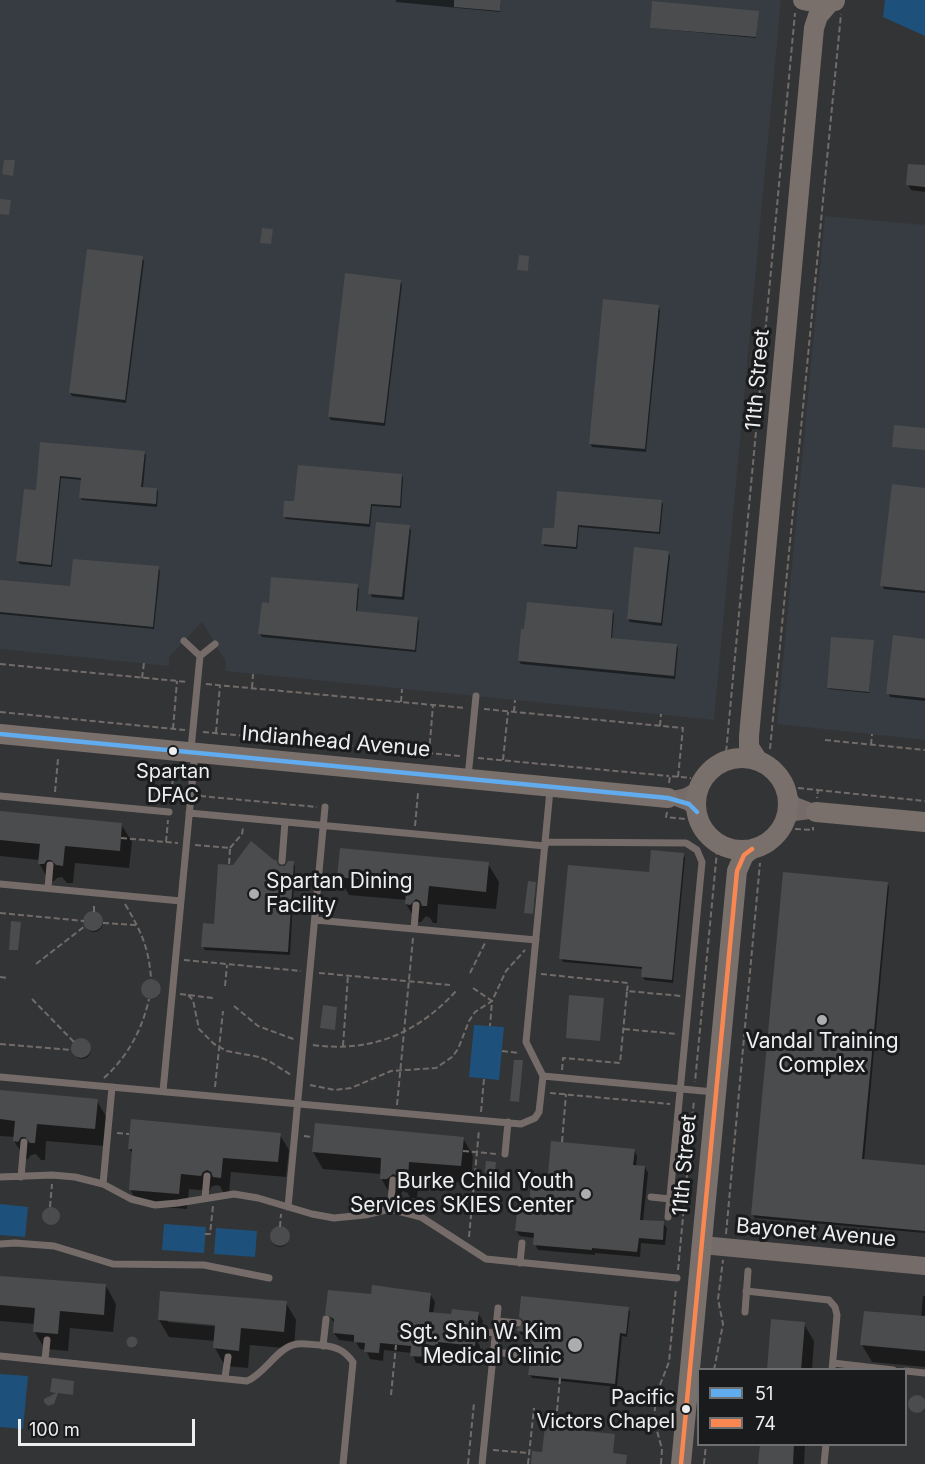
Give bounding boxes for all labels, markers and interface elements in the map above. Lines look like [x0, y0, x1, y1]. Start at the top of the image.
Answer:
street label: 11th Street [741, 328, 775, 432]
street label: Indianhead Avenue [241, 721, 431, 763]
marker: Spartan DFAC [167, 745, 179, 757]
place label: Spartan DFAC [136, 760, 210, 807]
place label: Spartan Dining Facility [266, 869, 413, 919]
marker: Spartan Dining Facility [247, 887, 261, 901]
marker: Vandal Training Complex [815, 1013, 829, 1027]
place label: Vandal Training Complex [745, 1029, 899, 1079]
street label: 11th Street [668, 1113, 702, 1217]
place label: Burke Child Youth Services SKIES Center [350, 1169, 574, 1219]
marker: Burke Child Youth Services SKIES Center [579, 1187, 593, 1201]
street label: Bayonet Avenue [735, 1213, 897, 1253]
place label: Sgt. Shin W. Kim Medical Clinic [399, 1320, 562, 1370]
marker: Sgt. Shin W. Kim Medical Clinic [566, 1336, 584, 1354]
legend [697, 1368, 907, 1446]
text: 51 [755, 1383, 773, 1404]
place label: Pacific Victors Chapel [536, 1386, 675, 1433]
marker: Pacific Victors Chapel [680, 1403, 692, 1415]
scale bar [21, 1407, 198, 1445]
text: 74 [755, 1413, 776, 1434]
text: 100 m [29, 1419, 80, 1440]

